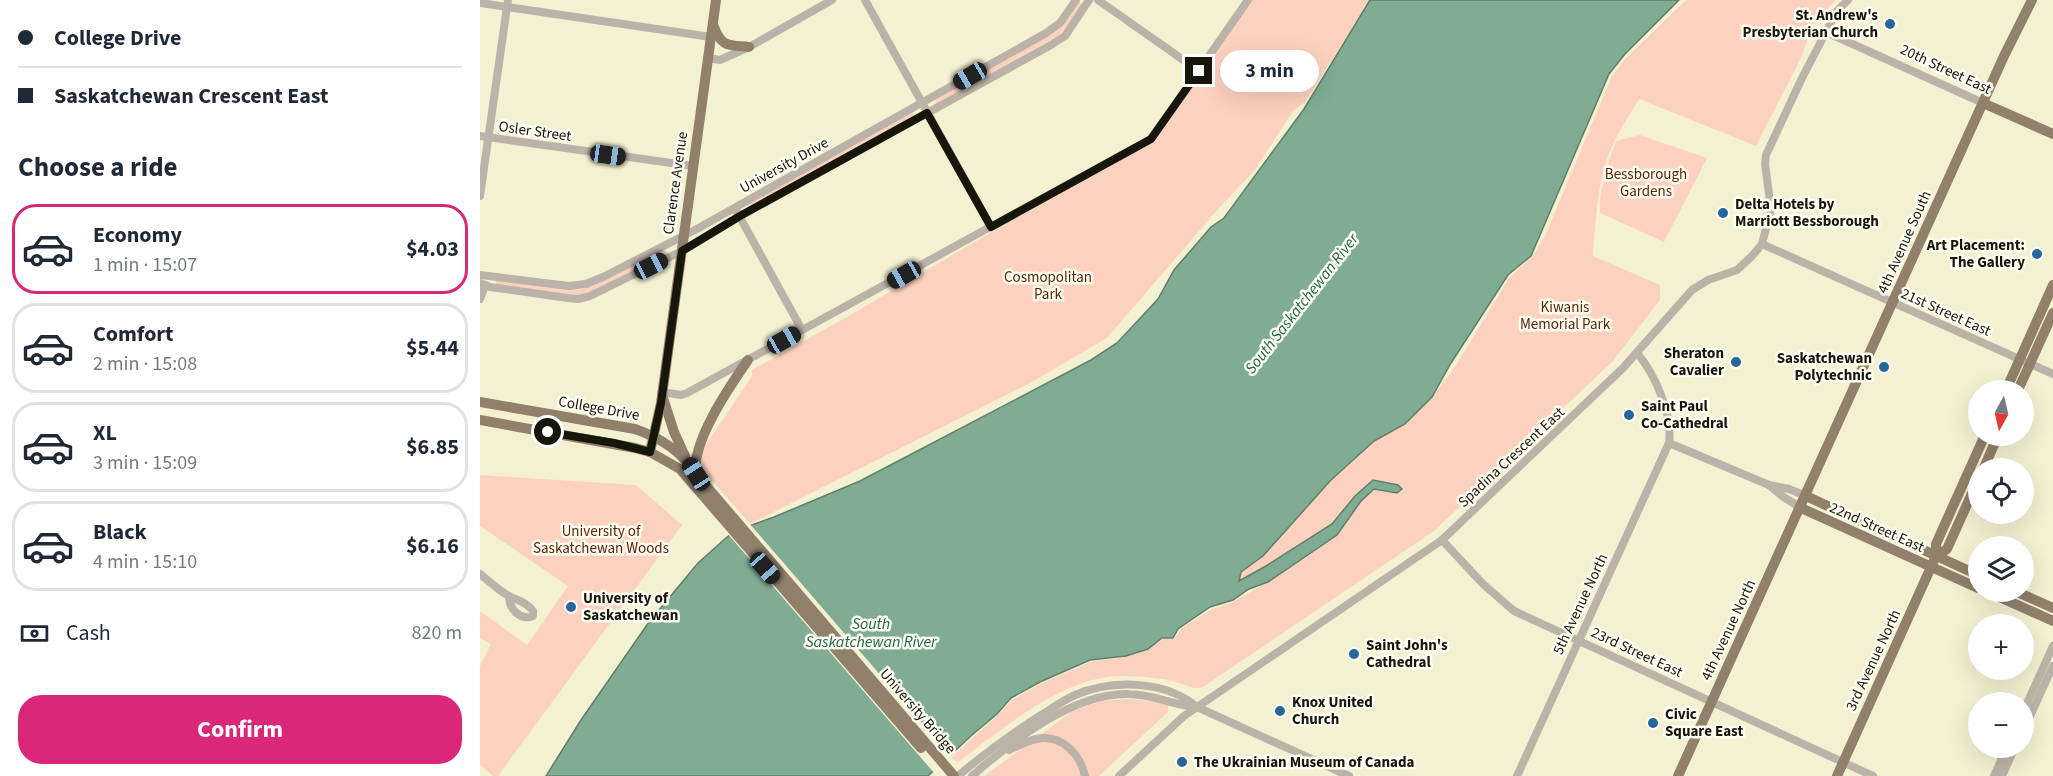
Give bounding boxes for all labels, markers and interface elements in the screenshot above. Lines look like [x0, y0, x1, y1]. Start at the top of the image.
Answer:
place label: St. Andrew's Presbyterian Church [1742, 5, 1878, 43]
marker: St. Andrew's Presbyterian Church [1883, 17, 1897, 31]
text: College Drive [54, 22, 181, 54]
street label: 20th Street East [1897, 39, 1995, 100]
callout: 3 min [1220, 50, 1319, 92]
route end [1185, 57, 1212, 84]
text: 3 min [1245, 57, 1294, 85]
car [950, 59, 990, 93]
text: Saskatchewan Crescent East [54, 80, 329, 112]
street label: Osler Street [497, 116, 573, 147]
street label: Clarence Avenue [658, 130, 693, 236]
street label: University Drive [736, 132, 832, 199]
car [589, 144, 627, 166]
text: Choose a ride [18, 148, 178, 187]
park label: Bessborough Gardens [1605, 164, 1687, 202]
street label: 4th Avenue South [1872, 187, 1937, 297]
place label: Delta Hotels by Marriott Bessborough [1735, 194, 1879, 232]
marker: Delta Hotels by Marriott Bessborough [1716, 206, 1730, 220]
text: Economy [93, 219, 182, 251]
icon: car [21, 222, 75, 276]
water label: South Saskatchewan River [1240, 228, 1365, 378]
text: $4.03 [406, 233, 459, 265]
place label: Art Placement: The Gallery [1926, 235, 2025, 273]
marker: Art Placement: The Gallery [2030, 247, 2044, 261]
car [631, 250, 671, 282]
text: 1 min · 15:07 [93, 251, 197, 279]
car [884, 258, 924, 292]
park label: Cosmopolitan Park [1004, 267, 1092, 305]
street label: 21st Street East [1898, 283, 1994, 342]
park label: Kiwanis Memorial Park [1520, 297, 1611, 335]
text: Comfort [93, 318, 174, 350]
icon: car [21, 321, 75, 375]
car [764, 323, 804, 357]
text: $5.44 [406, 332, 459, 364]
place label: Sheraton Cavalier [1664, 343, 1724, 381]
place label: Saskatchewan Polytechnic [1777, 348, 1872, 386]
text: 2 min · 15:08 [93, 350, 197, 378]
marker: Sheraton Cavalier [1729, 355, 1743, 369]
marker: Saskatchewan Polytechnic [1877, 360, 1891, 374]
north arrow [1968, 380, 2034, 446]
map controls [1968, 380, 2034, 758]
street label: College Drive [557, 391, 641, 426]
place label: Saint Paul Co-Cathedral [1641, 396, 1729, 434]
street label: Spadina Crescent East [1454, 402, 1569, 512]
marker: Saint Paul Co-Cathedral [1622, 408, 1636, 422]
text: XL [93, 417, 117, 449]
route start [534, 418, 561, 445]
icon: car [21, 420, 75, 474]
text: $6.85 [406, 431, 459, 463]
text: 3 min · 15:09 [93, 449, 197, 477]
car [679, 454, 713, 494]
button: locate [1968, 458, 2034, 524]
street label: 22nd Street East [1826, 497, 1927, 558]
text: Black [93, 516, 147, 548]
icon: car [21, 519, 75, 573]
park label: University of Saskatchewan Woods [533, 521, 669, 559]
text: $6.16 [406, 530, 459, 562]
button: layers [1968, 536, 2034, 602]
text: 4 min · 15:10 [93, 548, 197, 576]
car [746, 549, 784, 587]
street label: 5th Avenue North [1548, 550, 1613, 658]
street label: 4th Avenue North [1696, 576, 1761, 684]
place label: University of Saskatchewan [583, 588, 678, 626]
marker: University of Saskatchewan [564, 600, 578, 614]
street label: 3rd Avenue North [1841, 606, 1906, 714]
water label: South Saskatchewan River [805, 613, 938, 653]
button: + [1968, 614, 2034, 680]
icon: cash [18, 617, 51, 650]
text: Cash [66, 617, 111, 649]
text: 820 m [412, 619, 462, 647]
street label: 23rd Street East [1588, 622, 1686, 683]
place label: Saint John's Cathedral [1366, 635, 1448, 673]
marker: Saint John's Cathedral [1347, 647, 1361, 661]
street label: University Bridge [875, 664, 961, 759]
place label: Knox United Church [1292, 692, 1373, 730]
button: − [1968, 692, 2034, 758]
button: Confirm [18, 695, 462, 764]
marker: Knox United Church [1273, 704, 1287, 718]
place label: Civic Square East [1665, 704, 1743, 742]
marker: Civic Square East [1646, 716, 1660, 730]
place label: The Ukrainian Museum of Canada [1194, 752, 1414, 773]
marker: The Ukrainian Museum of Canada [1175, 755, 1189, 769]

